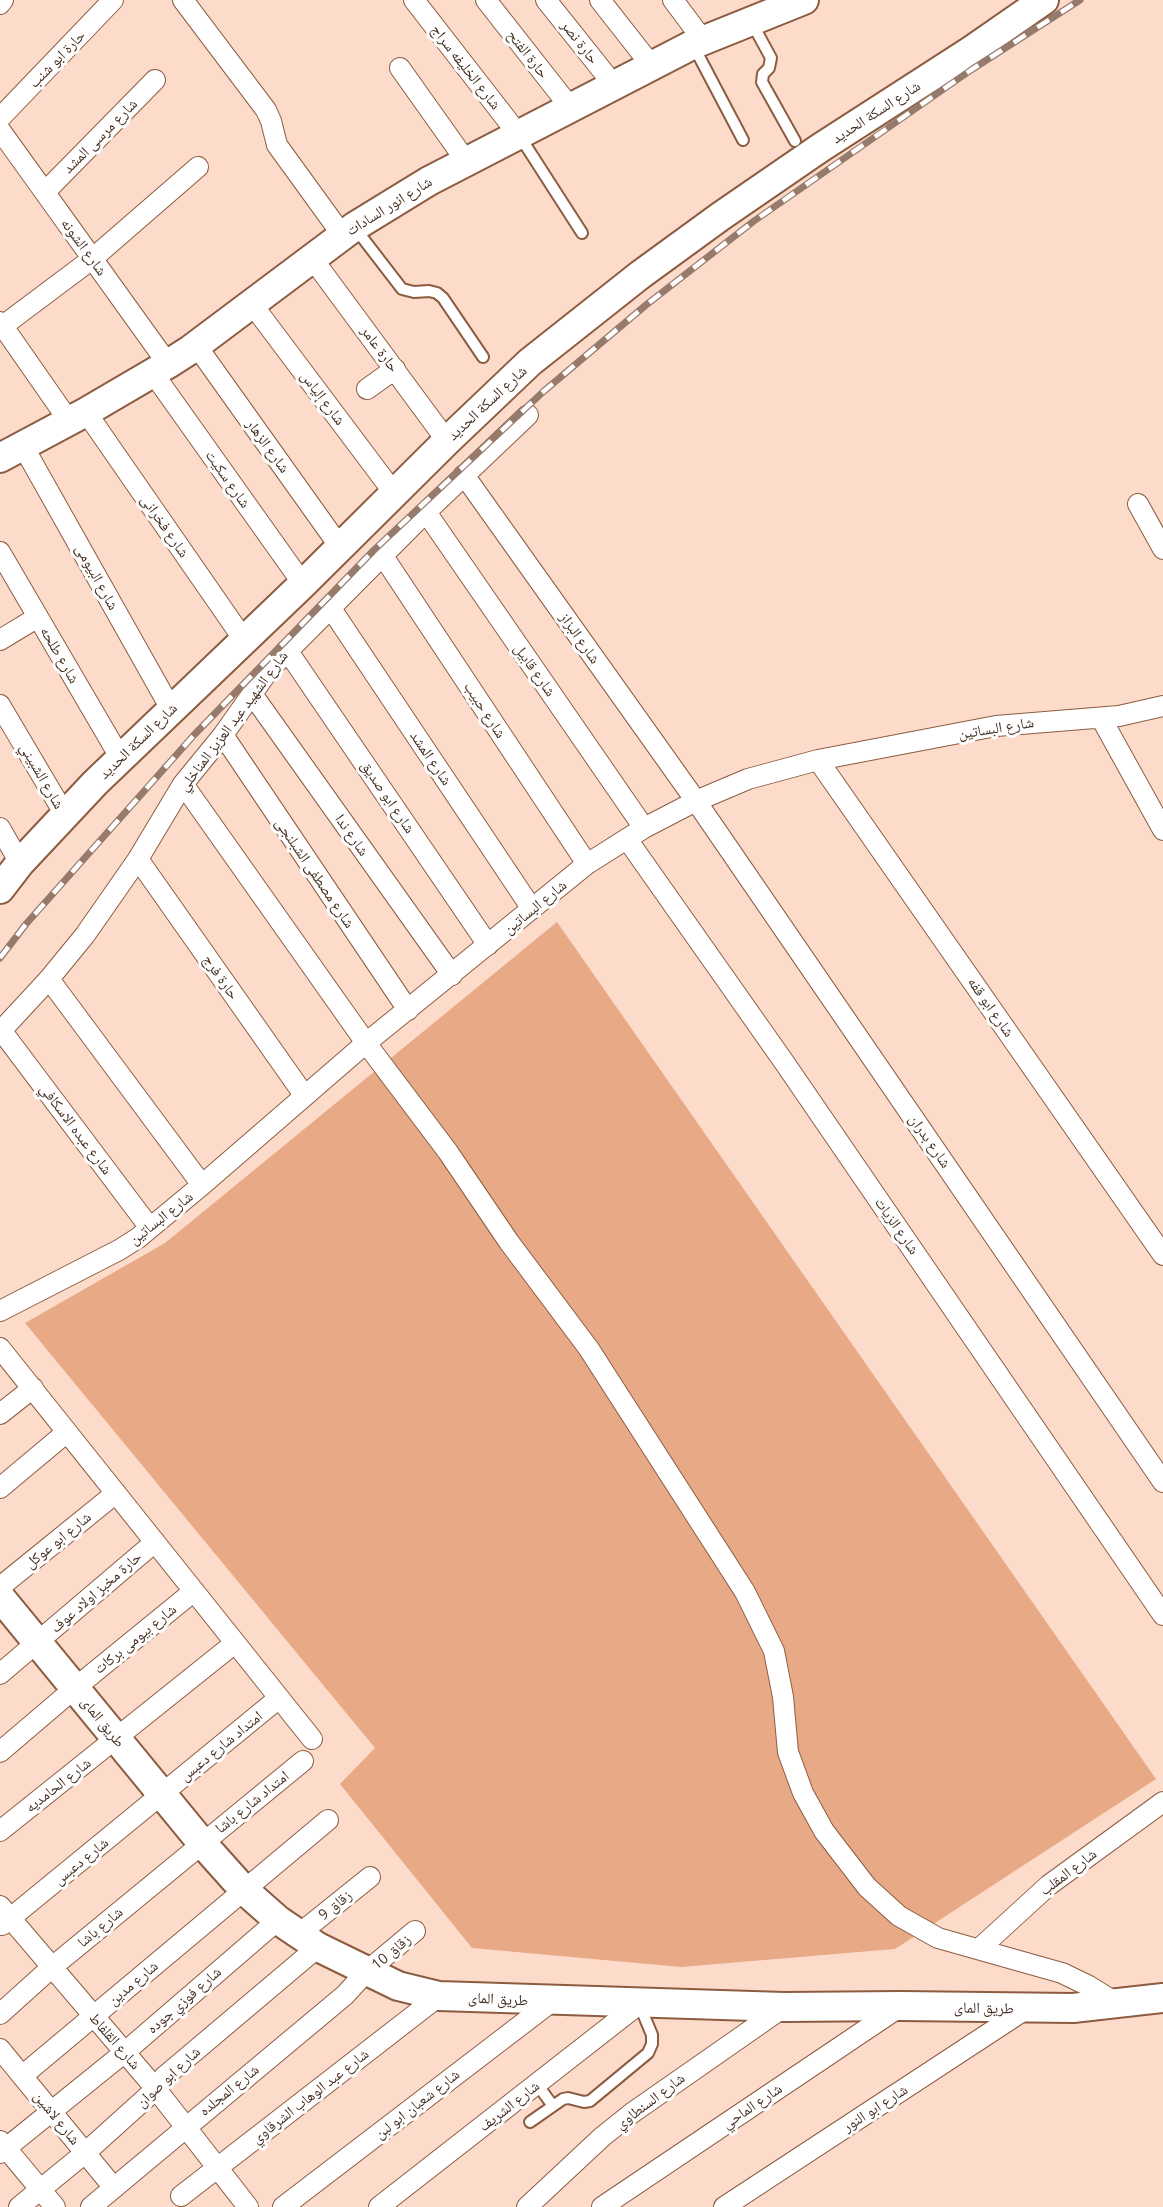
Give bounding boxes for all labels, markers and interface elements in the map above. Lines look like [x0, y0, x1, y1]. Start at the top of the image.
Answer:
street label: حارة نصر [557, 17, 603, 67]
street label: شارع الخليفه سراج [427, 21, 505, 113]
street label: حارة ابو شنب [25, 26, 89, 92]
street label: حارة الفتح [503, 26, 553, 82]
street label: شارع السكة الحديد [828, 77, 924, 147]
street label: شارع مرسى المشد [59, 95, 141, 177]
street label: شارع انور السادات [343, 172, 435, 240]
street label: شارع الشونه [57, 215, 111, 279]
street label: حارة عامر [357, 322, 403, 376]
street label: شارع السكة الحديد [444, 362, 530, 444]
street label: شارع إلياس [297, 367, 349, 429]
street label: شارع الزهار [243, 416, 293, 476]
street label: شارع سكيت [202, 447, 254, 511]
street label: شارع فخرانى [137, 491, 193, 561]
street label: شارع البيومى [72, 541, 122, 613]
street label: شارع البزاز [556, 609, 604, 667]
street label: شارع طلحه [37, 624, 83, 686]
street label: شارع قابيل [510, 640, 560, 700]
street label: شارع الشهيد عبد العزيز المناخلي [174, 647, 292, 795]
street label: شارع حبيب [460, 678, 510, 742]
street label: شارع السكة الحديد [95, 699, 181, 783]
street label: شارع البساتين [957, 713, 1035, 743]
street label: شارع المشد [406, 727, 456, 789]
street label: شارع الشبيني [16, 740, 68, 812]
street label: شارع ابو صديق [357, 757, 419, 837]
street label: شارع ندا [331, 811, 373, 859]
street label: شارع مصطفى الشبلنجى [272, 815, 358, 931]
street label: شارع البساتين [500, 876, 570, 938]
street label: حارة فرج [199, 951, 243, 1003]
street label: شارع ابو قفه [964, 974, 1018, 1040]
street label: شارع عبده الاسكافي [36, 1080, 116, 1178]
street label: شارع بدران [905, 1111, 955, 1171]
street label: شارع البساتين [125, 1187, 197, 1249]
street label: شارع الزيات [871, 1194, 923, 1258]
street label: شارع ابو عوكل [21, 1508, 95, 1572]
street label: حارة مخبز اولاد عوف [47, 1548, 145, 1636]
street label: شارع بيومى بركات [90, 1600, 180, 1678]
street label: طريق الماى [77, 1693, 129, 1751]
street label: امتداد شارع دعبس [176, 1707, 266, 1785]
street label: شارع الحامديه [22, 1754, 94, 1816]
street label: امتداد شارع باشا [211, 1767, 293, 1837]
street label: شارع دعبس [50, 1833, 112, 1889]
street label: شارع المقلب [1036, 1845, 1100, 1899]
street label: زقاق 9 [315, 1886, 355, 1924]
street label: شارع باشا [74, 1903, 126, 1951]
street label: زقاق 10 [368, 1930, 414, 1974]
street label: شارع مدين [104, 1957, 162, 2009]
street label: شارع فوزي جوده [143, 1963, 225, 2037]
street label: طريق الماى [467, 1988, 529, 2010]
street label: طريق الماى [954, 1998, 1014, 2018]
street label: شارع القلفاط [85, 2009, 145, 2073]
street label: شارع ابو صوان [132, 2043, 204, 2111]
street label: شارع عبد الوهاب الشرقاوي [248, 2045, 372, 2147]
street label: شارع المجلده [195, 2060, 263, 2120]
street label: شارع شعبان ابو لبن [371, 2065, 463, 2143]
street label: شارع السنطاوي [612, 2069, 688, 2133]
street label: شارع الشريف [475, 2077, 543, 2135]
street label: شارع الماحي [719, 2079, 785, 2133]
street label: شارع ابو النور [839, 2080, 911, 2136]
street label: شارع لاشين [30, 2088, 84, 2148]

